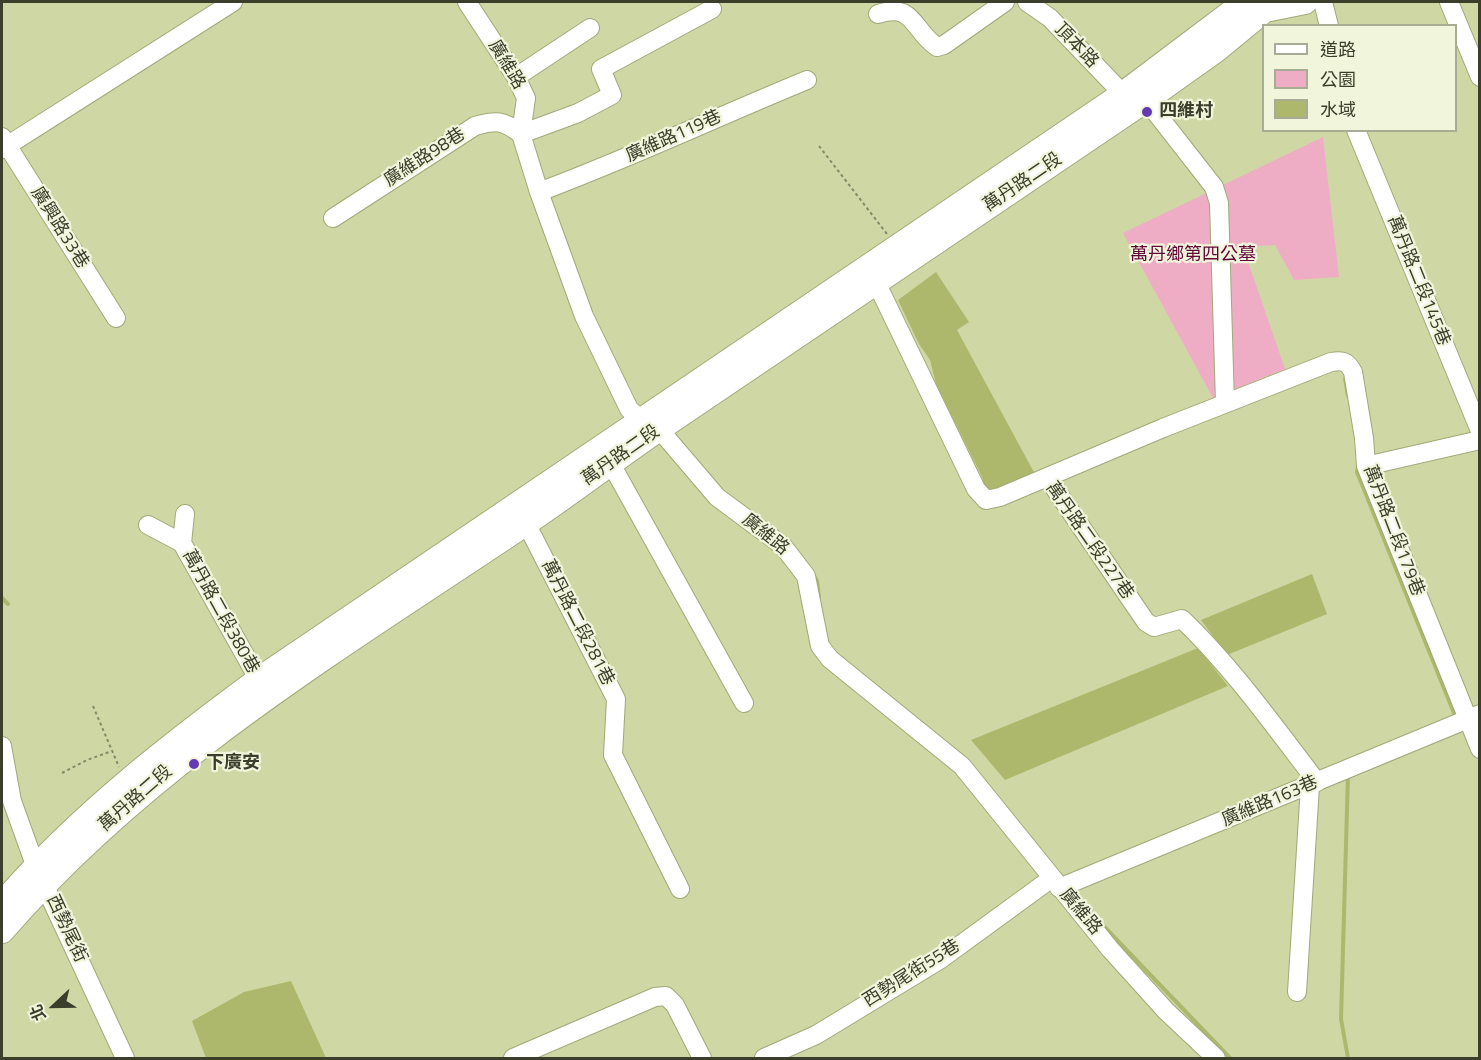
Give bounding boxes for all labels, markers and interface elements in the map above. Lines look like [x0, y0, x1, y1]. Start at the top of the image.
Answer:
street label: 頂本路 [1049, 19, 1103, 73]
legend [1262, 24, 1457, 132]
street label: 廣維路 [483, 36, 529, 94]
text: 道路 [1320, 36, 1356, 63]
text: 公園 [1320, 66, 1356, 93]
text: 水域 [1320, 96, 1356, 123]
place label: 四維村 [1159, 101, 1213, 123]
marker: 四維村 [1140, 105, 1154, 119]
street label: 廣維路119巷 [623, 106, 725, 168]
street label: 廣維路98巷 [380, 124, 470, 192]
street label: 萬丹路二段 [980, 149, 1066, 217]
street label: 廣興路33巷 [25, 183, 93, 273]
street label: 萬丹路二段145巷 [1382, 213, 1454, 349]
park label: 萬丹鄉第四公墓 [1130, 245, 1256, 267]
street label: 萬丹路二段 [578, 421, 664, 491]
street label: 萬丹路二段179巷 [1358, 463, 1428, 599]
street label: 萬丹路二段227巷 [1041, 478, 1137, 604]
street label: 廣維路 [737, 510, 793, 560]
street label: 萬丹路二段380巷 [177, 546, 263, 678]
street label: 萬丹路二段281巷 [536, 557, 618, 689]
place label: 下廣安 [206, 753, 260, 775]
marker: 下廣安 [187, 757, 201, 771]
street label: 萬丹路二段 [95, 761, 177, 837]
street label: 廣維路163巷 [1219, 772, 1321, 832]
street label: 廣維路 [1054, 884, 1106, 940]
street label: 西勢尾街 [41, 892, 91, 966]
street label: 西勢尾街55巷 [860, 936, 964, 1012]
north arrow [24, 976, 84, 1036]
text: 北 [23, 1001, 51, 1025]

